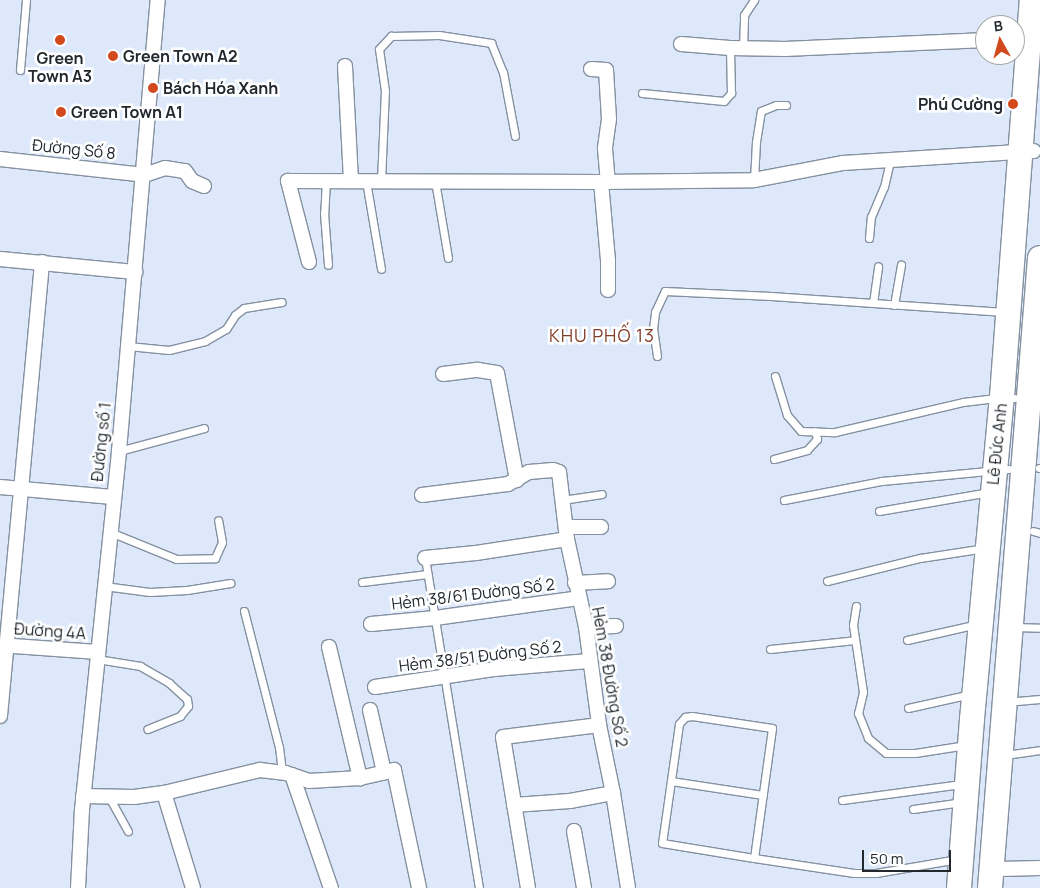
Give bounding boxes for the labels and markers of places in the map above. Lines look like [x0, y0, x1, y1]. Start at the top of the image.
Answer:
marker: Green Town A3 [54, 34, 66, 46]
place label: Green Town A2 [123, 46, 237, 66]
place label: Green Town A3 [28, 48, 92, 86]
marker: Green Town A2 [107, 50, 119, 62]
place label: Bách Hóa Xanh [163, 78, 278, 98]
marker: Bách Hóa Xanh [147, 82, 159, 94]
place label: Phú Cường [918, 94, 1003, 114]
marker: Phú Cường [1007, 98, 1019, 110]
place label: Green Town A1 [71, 102, 183, 122]
marker: Green Town A1 [55, 106, 67, 118]

